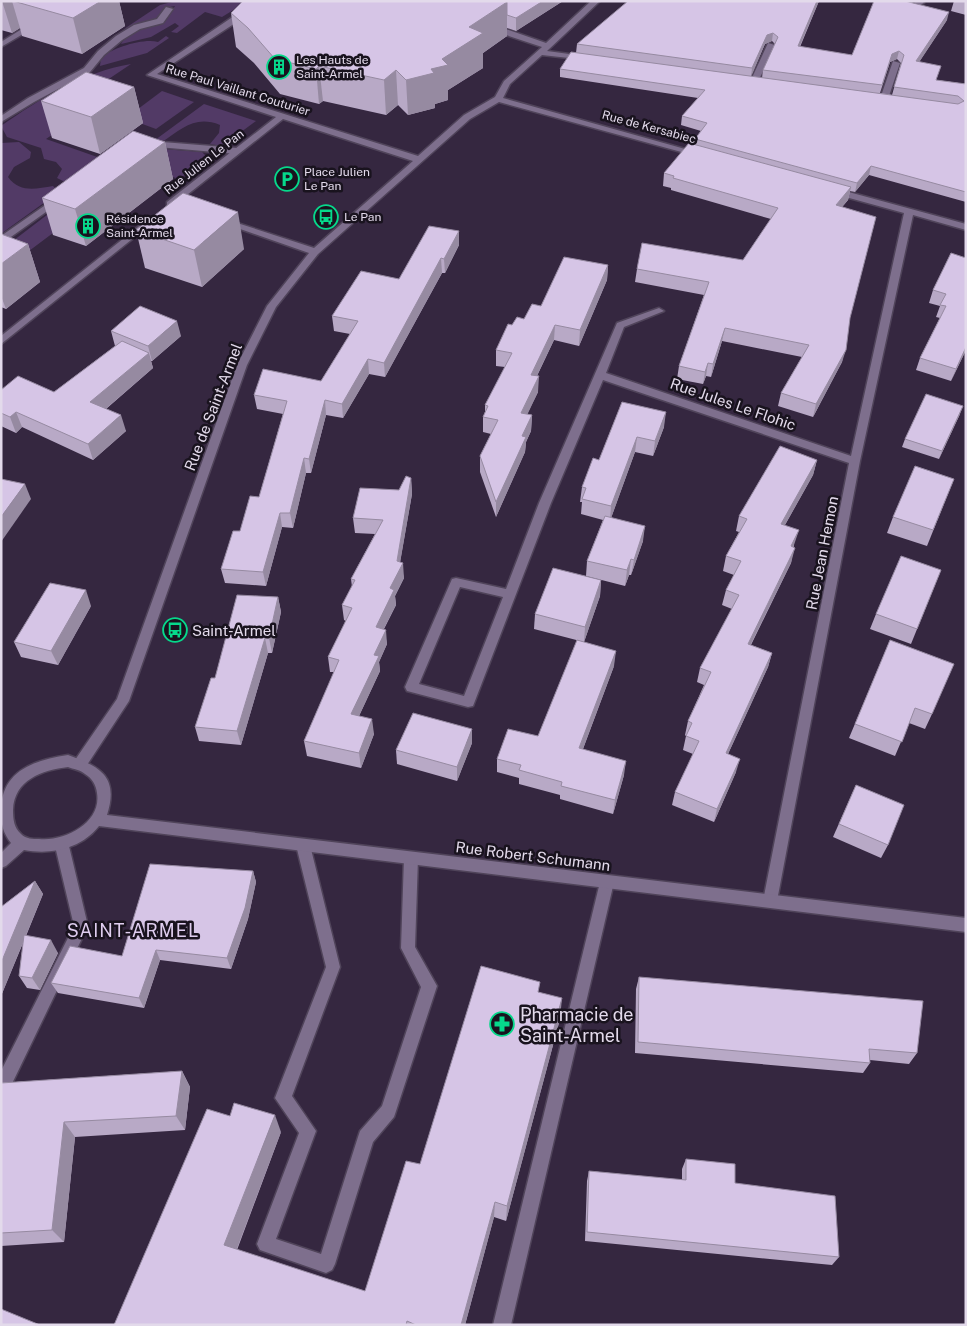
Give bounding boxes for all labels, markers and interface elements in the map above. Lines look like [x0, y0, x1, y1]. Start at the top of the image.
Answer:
place label: Les Hauts de Saint-Armel [296, 53, 369, 81]
building icon: Les Hauts de Saint-Armel [266, 54, 292, 80]
street label: Rue Paul Vaillant Couturier [164, 61, 312, 119]
street label: Rue de Kersabiec [600, 108, 698, 146]
street label: Rue Julien Le Pan [161, 127, 247, 197]
place label: Place Julien Le Pan [304, 165, 370, 193]
parking icon: Place Julien Le Pan [274, 166, 300, 192]
bus stop icon: Le Pan [313, 204, 339, 230]
place label: Le Pan [344, 210, 381, 224]
place label: Résidence Saint-Armel [106, 212, 173, 240]
building icon: Résidence Saint-Armel [75, 213, 101, 239]
street label: Rue de Saint-Armel [181, 341, 245, 473]
street label: Rue Jules Le Flohic [668, 375, 798, 433]
street label: Rue Jean Hemon [803, 495, 841, 611]
bus stop icon: Saint-Armel [162, 617, 188, 643]
place label: Saint-Armel [192, 622, 276, 639]
street label: Rue Robert Schumann [455, 838, 611, 874]
district label: SAINT-ARMEL [67, 920, 199, 941]
place label: Pharmacie de Saint-Armel [520, 1004, 634, 1046]
pharmacy icon: Pharmacie de Saint-Armel [489, 1011, 515, 1037]

